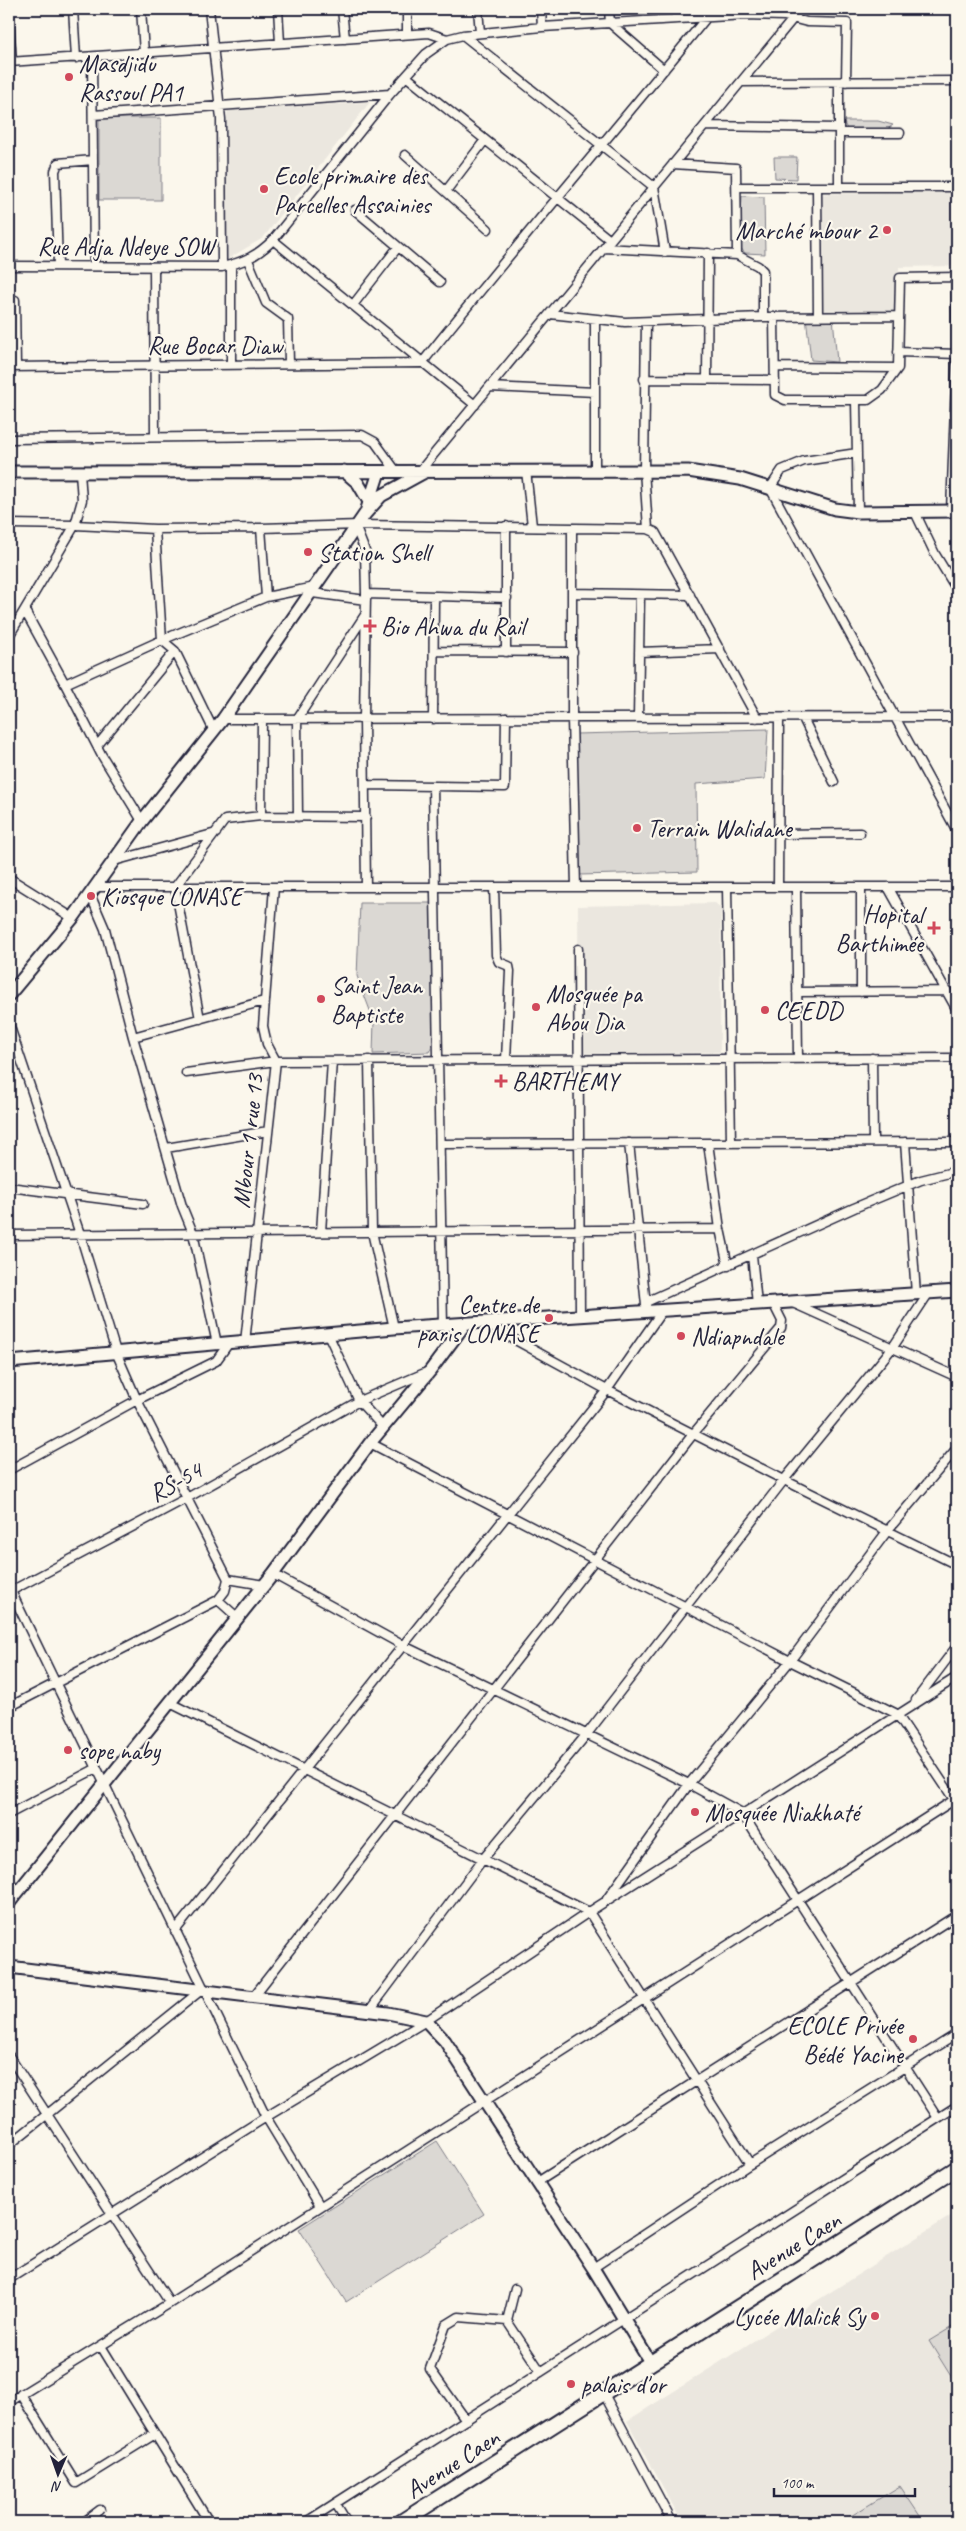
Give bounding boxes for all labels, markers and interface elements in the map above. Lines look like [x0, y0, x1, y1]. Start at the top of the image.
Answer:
place label: Masdjidu Rassoul PA1 [79, 48, 185, 109]
marker: Masdjidu Rassoul PA1 [63, 71, 75, 83]
place label: Ecole primaire des Parcelles Assainies [274, 160, 433, 221]
marker: Ecole primaire des Parcelles Assainies [258, 183, 270, 195]
place label: Marché mbour 2 [736, 215, 879, 247]
marker: Marché mbour 2 [881, 224, 893, 236]
street label: Rue Adja Ndeye SOW [38, 231, 217, 263]
street label: Rue Bocar Diaw [148, 330, 285, 362]
place label: Station Shell [318, 537, 435, 569]
marker: Station Shell [302, 546, 314, 558]
place label: Bio Ahwa du Rail [381, 611, 529, 643]
marker: Bio Ahwa du Rail [363, 619, 377, 633]
place label: Terrain Walidane [647, 813, 793, 845]
marker: Terrain Walidane [631, 822, 643, 834]
place label: Kiosque LONASE [101, 881, 245, 913]
marker: Kiosque LONASE [85, 890, 97, 902]
place label: Hopital Barthimée [836, 899, 928, 960]
marker: Hopital Barthimée [927, 921, 941, 935]
place label: Saint Jean Baptiste [331, 970, 424, 1031]
place label: Mosquée pa Abou Dia [546, 978, 644, 1039]
marker: Saint Jean Baptiste [315, 993, 327, 1005]
place label: CEEDD [775, 995, 844, 1027]
marker: Mosquée pa Abou Dia [530, 1001, 542, 1013]
marker: CEEDD [759, 1004, 771, 1016]
place label: BARTHEMY [512, 1066, 622, 1098]
street label: Mbour 1 rue 13 [225, 1071, 271, 1210]
marker: BARTHEMY [494, 1074, 508, 1088]
place label: Centre de paris LONASE [417, 1289, 542, 1350]
marker: Centre de paris LONASE [543, 1312, 555, 1324]
place label: Ndiapndale [691, 1321, 786, 1353]
marker: Ndiapndale [675, 1330, 687, 1342]
street label: RS-54 [143, 1453, 210, 1509]
place label: sope naby [78, 1735, 161, 1767]
marker: sope naby [62, 1744, 74, 1756]
place label: Mosquée Niakhaté [705, 1797, 863, 1829]
marker: Mosquée Niakhaté [689, 1806, 701, 1818]
place label: ECOLE Privée Bédé Yacine [788, 2010, 905, 2071]
marker: ECOLE Privée Bédé Yacine [907, 2033, 919, 2045]
street label: Avenue Caen [740, 2204, 847, 2287]
place label: Lycée Malick Sy [734, 2301, 867, 2333]
marker: Lycée Malick Sy [869, 2310, 881, 2322]
place label: palais d'or [581, 2369, 668, 2401]
marker: palais d'or [565, 2378, 577, 2390]
street label: Avenue Caen [400, 2421, 506, 2506]
north arrow [32, 2448, 82, 2498]
scale bar [774, 2466, 915, 2498]
text: 100 m [781, 2474, 815, 2493]
text: N [51, 2478, 62, 2495]

